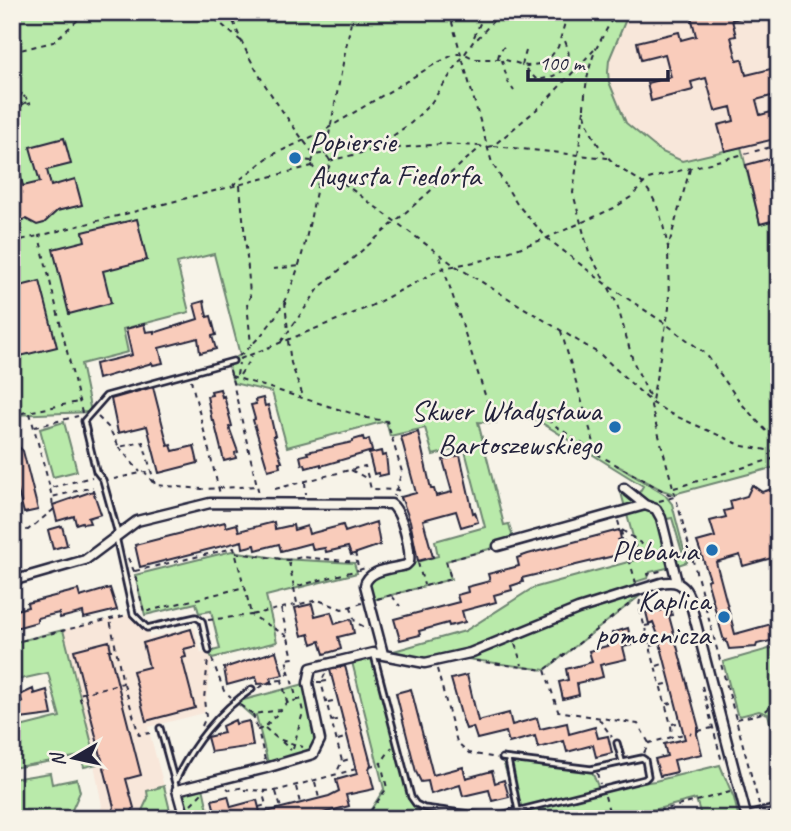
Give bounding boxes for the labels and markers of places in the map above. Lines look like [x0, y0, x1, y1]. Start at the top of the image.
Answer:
place label: Popiersie Augusta Fiedorfa [309, 122, 483, 194]
marker: Popiersie Augusta Fiedorfa [287, 150, 303, 166]
place label: Skwer Władysława Bartoszewskiego [411, 391, 603, 463]
marker: Skwer Władysława Bartoszewskiego [607, 419, 623, 435]
place label: Plebania [612, 531, 700, 569]
marker: Plebania [704, 542, 720, 558]
place label: Kaplica pomocnicza [596, 581, 713, 653]
marker: Kaplica pomocnicza [716, 609, 732, 625]

